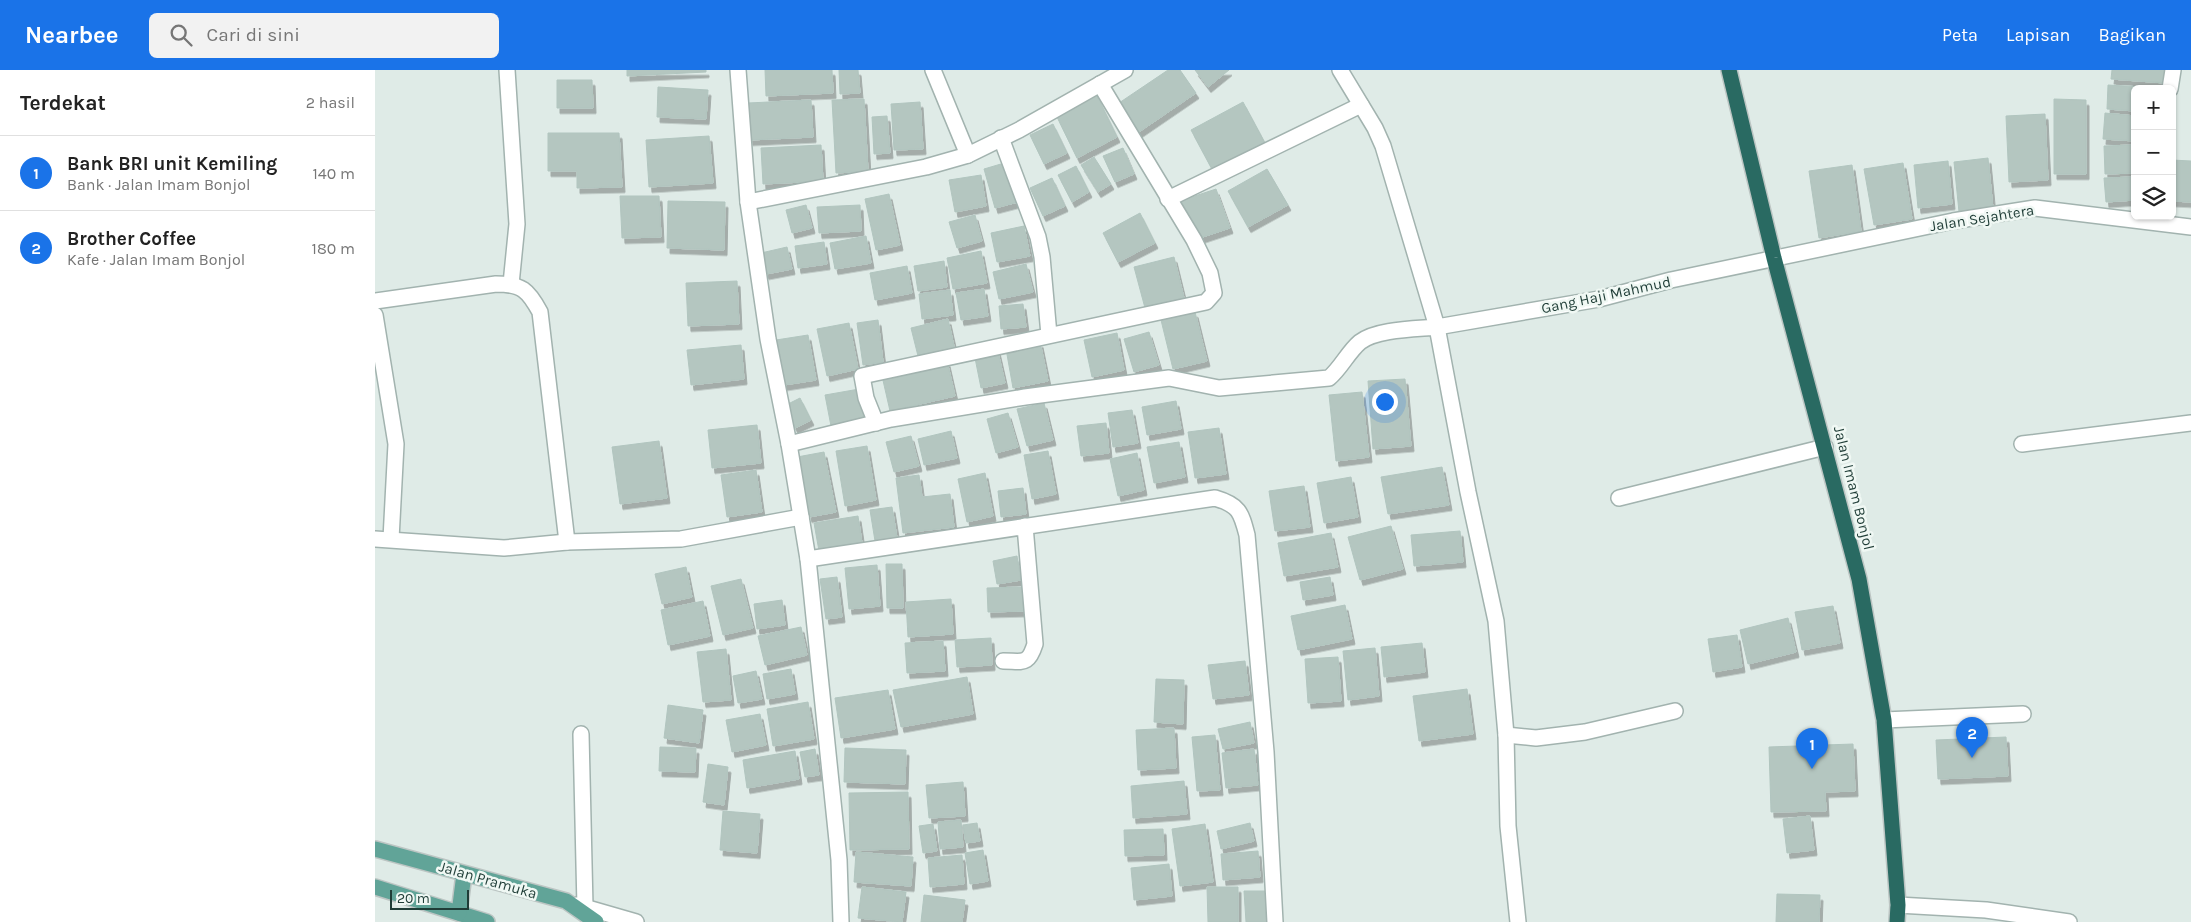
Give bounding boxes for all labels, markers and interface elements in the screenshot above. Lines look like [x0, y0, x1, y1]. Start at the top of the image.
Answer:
search box [149, 13, 499, 58]
text: Nearbee [25, 21, 119, 49]
icon: search [167, 21, 195, 49]
text: Cari di sini [207, 24, 300, 46]
text: Peta [1942, 24, 1978, 46]
text: Lapisan [2006, 24, 2070, 46]
text: Bagikan [2098, 24, 2166, 46]
map controls [2131, 85, 2176, 220]
button: + [2131, 85, 2176, 130]
text: Terdekat [20, 91, 106, 115]
text: 2 hasil [306, 93, 355, 112]
button: − [2131, 130, 2176, 175]
text: Bank BRI unit Kemiling [67, 153, 277, 175]
text: 1 [33, 164, 39, 183]
text: 140 m [313, 164, 355, 183]
text: Bank · Jalan Imam Bonjol [67, 175, 251, 194]
button: layers [2131, 175, 2176, 220]
street label: Jalan Sejahtera [1929, 201, 2035, 235]
text: Brother Coffee [67, 228, 196, 250]
text: 2 [31, 239, 41, 258]
text: 180 m [312, 239, 355, 258]
text: Kafe · Jalan Imam Bonjol [67, 250, 245, 269]
street label: Gang Haji Mahmud [1540, 272, 1672, 318]
your location [1372, 389, 1398, 415]
street label: Jalan Imam Bonjol [1830, 424, 1878, 552]
pin: 2 [1956, 717, 1988, 758]
pin: 1 [1796, 728, 1828, 769]
street label: Jalan Pramuka [437, 857, 539, 903]
scale bar [390, 887, 469, 910]
text: 20 m [397, 890, 430, 907]

